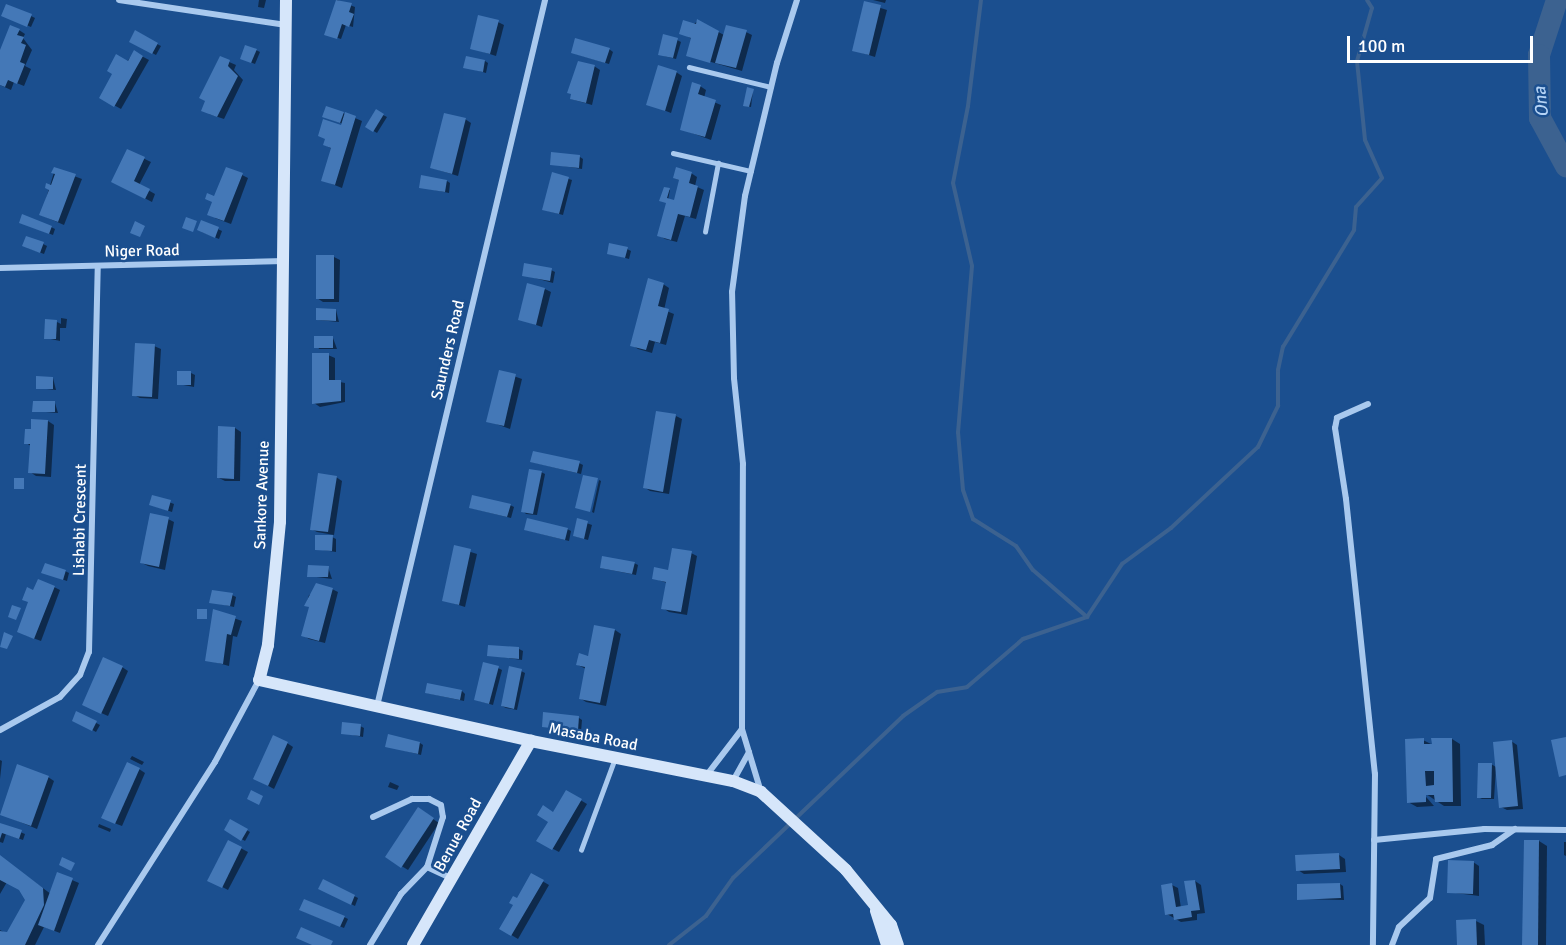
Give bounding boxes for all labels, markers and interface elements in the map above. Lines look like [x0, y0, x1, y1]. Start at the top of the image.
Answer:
scale bar [1350, 24, 1536, 62]
text: 100 m [1358, 35, 1405, 57]
water label: Ona [1529, 86, 1553, 118]
street label: Niger Road [104, 241, 180, 261]
street label: Saunders Road [427, 298, 469, 402]
street label: Sankore Avenue [251, 440, 273, 550]
street label: Lishabi Crescent [69, 464, 91, 576]
street label: Masaba Road [547, 719, 639, 755]
street label: Benue Road [430, 795, 486, 875]

